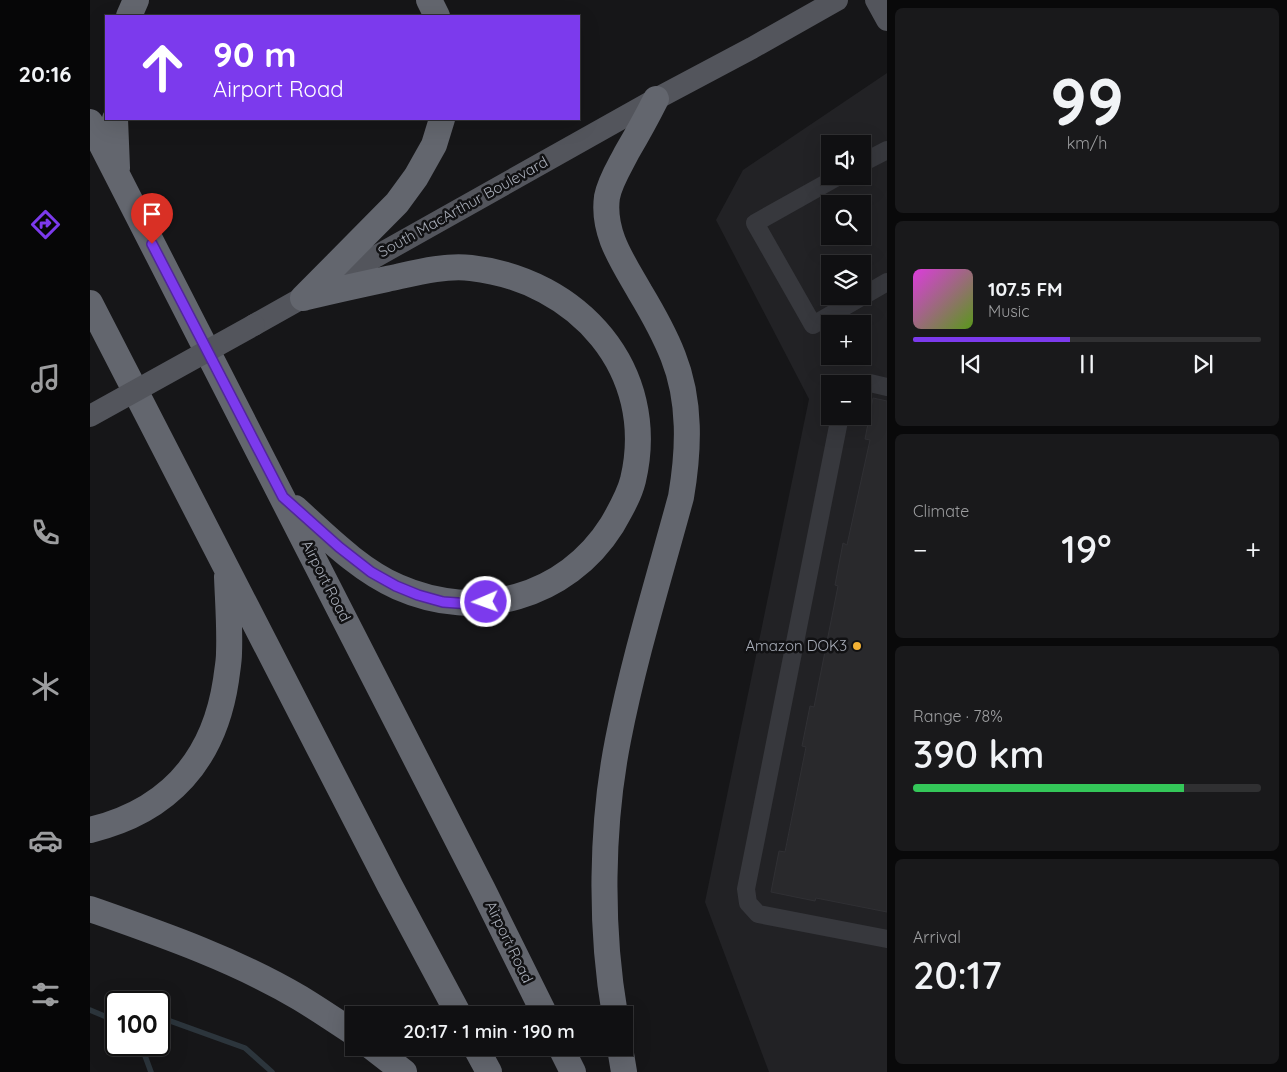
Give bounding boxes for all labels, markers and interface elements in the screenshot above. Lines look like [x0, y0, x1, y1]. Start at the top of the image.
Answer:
text: 90 m [213, 32, 296, 76]
icon: ahead [130, 35, 195, 100]
text: 20:16 [19, 60, 71, 88]
text: 99 [1050, 60, 1124, 141]
text: Airport Road [213, 75, 344, 103]
text: km/h [1067, 133, 1107, 153]
map controls [821, 135, 871, 425]
button: sound [821, 135, 871, 185]
street label: South MacArthur Boulevard [375, 152, 551, 261]
pin [131, 193, 173, 244]
button: search [821, 195, 871, 245]
icon: arrive [138, 200, 166, 228]
icon: directions [28, 207, 63, 242]
button: layers [821, 255, 871, 305]
text: 107.5 FM [988, 277, 1063, 301]
text: Music [988, 301, 1030, 321]
button: + [821, 315, 871, 365]
icon: previous [957, 350, 985, 378]
icon: pause [1073, 350, 1101, 378]
icon: next [1189, 350, 1217, 378]
icon: music [28, 361, 63, 396]
button: − [821, 375, 871, 425]
text: Climate [913, 501, 969, 521]
icon: phone [28, 515, 63, 550]
text: 19° [1061, 525, 1111, 573]
text: − [913, 532, 928, 567]
text: + [1245, 532, 1261, 567]
street label: Airport Road [298, 537, 355, 625]
position arrow [459, 575, 511, 627]
place label: Amazon DOK3 [745, 636, 847, 655]
marker: Amazon DOK3 [851, 640, 863, 652]
icon: climate [28, 669, 63, 704]
text: Range · 78% [913, 706, 1003, 726]
text: 390 km [913, 730, 1045, 778]
icon: car [28, 823, 63, 858]
street label: Airport Road [481, 898, 537, 986]
text: Arrival [913, 927, 961, 947]
text: 20:17 [913, 951, 1002, 999]
icon: filters [28, 977, 63, 1012]
speed limit sign: 100 [105, 991, 170, 1056]
text: 20:17 · 1 min · 190 m [403, 1019, 575, 1043]

